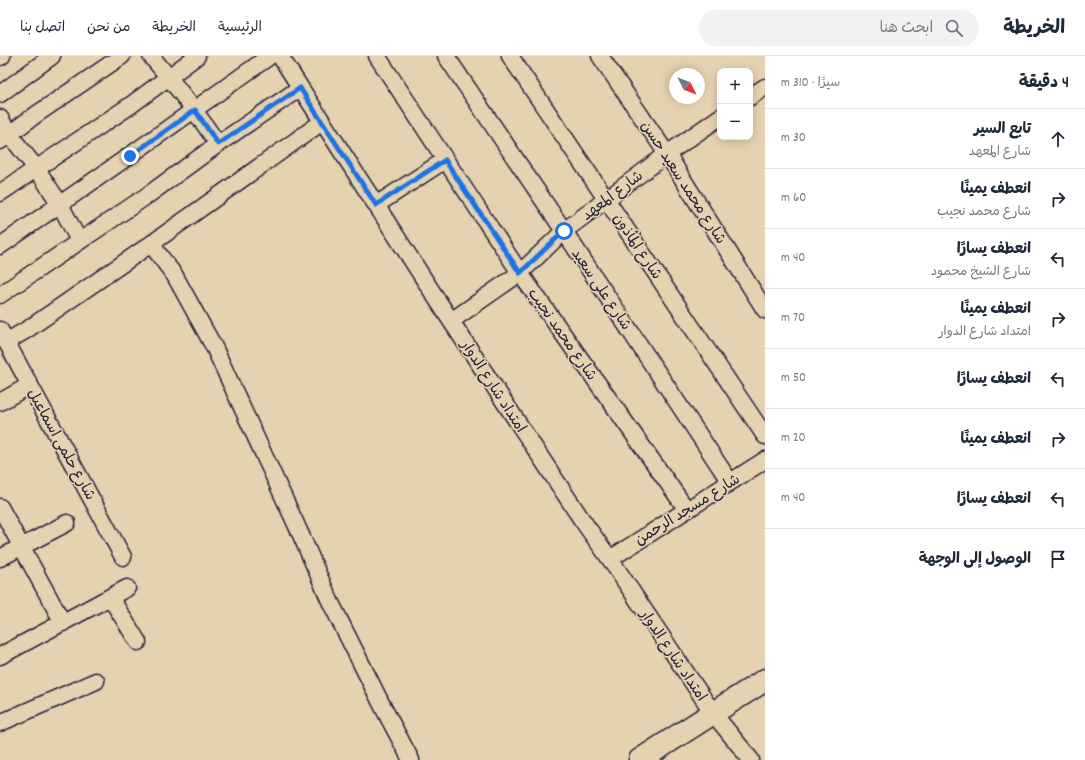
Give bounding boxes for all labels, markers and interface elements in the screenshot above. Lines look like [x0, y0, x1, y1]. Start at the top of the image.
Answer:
search box [699, 10, 979, 46]
text: الخريطة [1003, 16, 1065, 43]
icon: search [943, 17, 965, 39]
text: اتصل بنا [20, 18, 65, 38]
text: من نحن [87, 18, 130, 38]
text: الخريطة [152, 18, 196, 38]
text: الرئيسية [218, 18, 262, 38]
text: ابحث هنا [880, 18, 933, 40]
north arrow [669, 68, 705, 104]
map controls [717, 68, 753, 140]
button: + [717, 68, 753, 104]
text: 4 دقيقة [1019, 72, 1069, 96]
text: سيرًا · 310 m [781, 74, 840, 93]
button: − [717, 104, 753, 140]
street label: شارع محمد سعيد حسن [634, 117, 731, 249]
text: تابع السير [974, 119, 1031, 141]
icon: ahead [1047, 128, 1069, 150]
text: 30 m [781, 129, 806, 148]
text: شارع المعهد [969, 143, 1031, 162]
route end [121, 147, 139, 165]
street label: شارع المعهد [578, 166, 649, 227]
text: انعطف يمينًا [961, 179, 1031, 201]
icon: right [1047, 188, 1069, 210]
text: 60 m [781, 189, 806, 208]
text: شارع محمد نجيب [937, 203, 1031, 222]
street label: شارع المأذون [606, 210, 667, 285]
route start [555, 222, 573, 240]
text: انعطف يسارًا [957, 239, 1031, 261]
street label: شارع على سعيد [565, 245, 636, 335]
icon: left [1047, 248, 1069, 270]
text: 40 m [781, 249, 805, 268]
text: شارع الشيخ محمود [931, 263, 1031, 282]
street label: شارع محمد نجيب [521, 284, 601, 386]
text: انعطف يمينًا [961, 299, 1031, 321]
icon: right [1047, 308, 1069, 330]
text: 70 m [781, 309, 805, 328]
text: امتداد شارع الدوار [939, 323, 1031, 342]
street label: امتداد شارع الدوار [454, 336, 531, 438]
icon: left [1047, 368, 1069, 390]
text: 50 m [781, 369, 806, 388]
text: انعطف يسارًا [957, 369, 1031, 391]
street label: شارع حلمى اسماعيل [20, 385, 100, 505]
icon: right [1047, 428, 1069, 450]
text: 20 m [781, 429, 806, 448]
text: انعطف يمينًا [961, 429, 1031, 451]
street label: شارع مسجد الرحمن [631, 469, 745, 552]
icon: left [1047, 488, 1069, 510]
text: 40 m [781, 489, 805, 508]
text: انعطف يسارًا [957, 489, 1031, 511]
icon: arrive [1047, 548, 1069, 570]
text: الوصول إلى الوجهة [919, 549, 1031, 571]
street label: امتداد شارع الدوار [633, 605, 711, 706]

